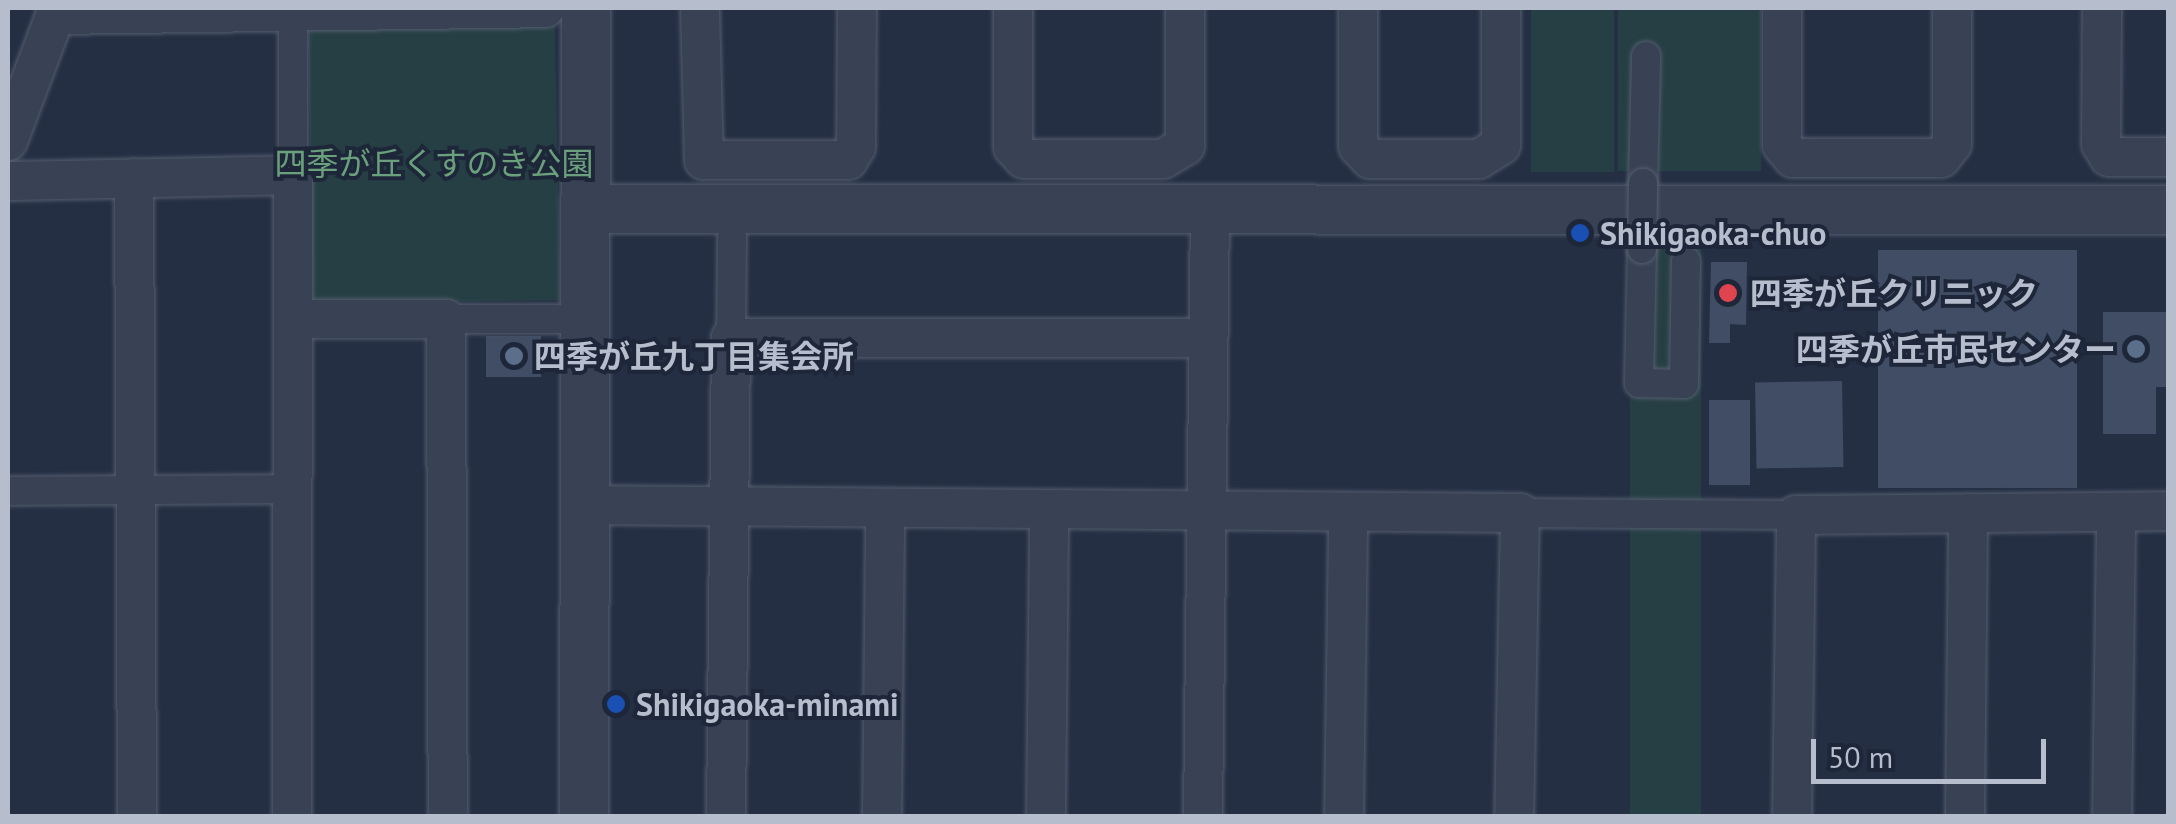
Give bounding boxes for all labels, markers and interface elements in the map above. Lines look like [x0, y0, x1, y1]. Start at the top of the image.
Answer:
park label: 四季が丘くすのき公園 [274, 144, 594, 182]
place label: Shikigaoka-chuo [1600, 214, 1826, 252]
marker: Shikigaoka-chuo [1569, 222, 1591, 244]
place label: 四季が丘クリニック [1750, 274, 2038, 312]
marker: 四季が丘クリニック [1715, 280, 1741, 306]
place label: 四季が丘市民センター [1796, 330, 2116, 368]
place label: 四季が丘九丁目集会所 [534, 337, 854, 375]
marker: 四季が丘市民センター [2125, 338, 2147, 360]
marker: 四季が丘九丁目集会所 [503, 345, 525, 367]
place label: Shikigaoka-minami [636, 685, 899, 723]
marker: Shikigaoka-minami [605, 693, 627, 715]
scale bar [1816, 719, 2051, 781]
text: 50 m [1828, 737, 1893, 776]

